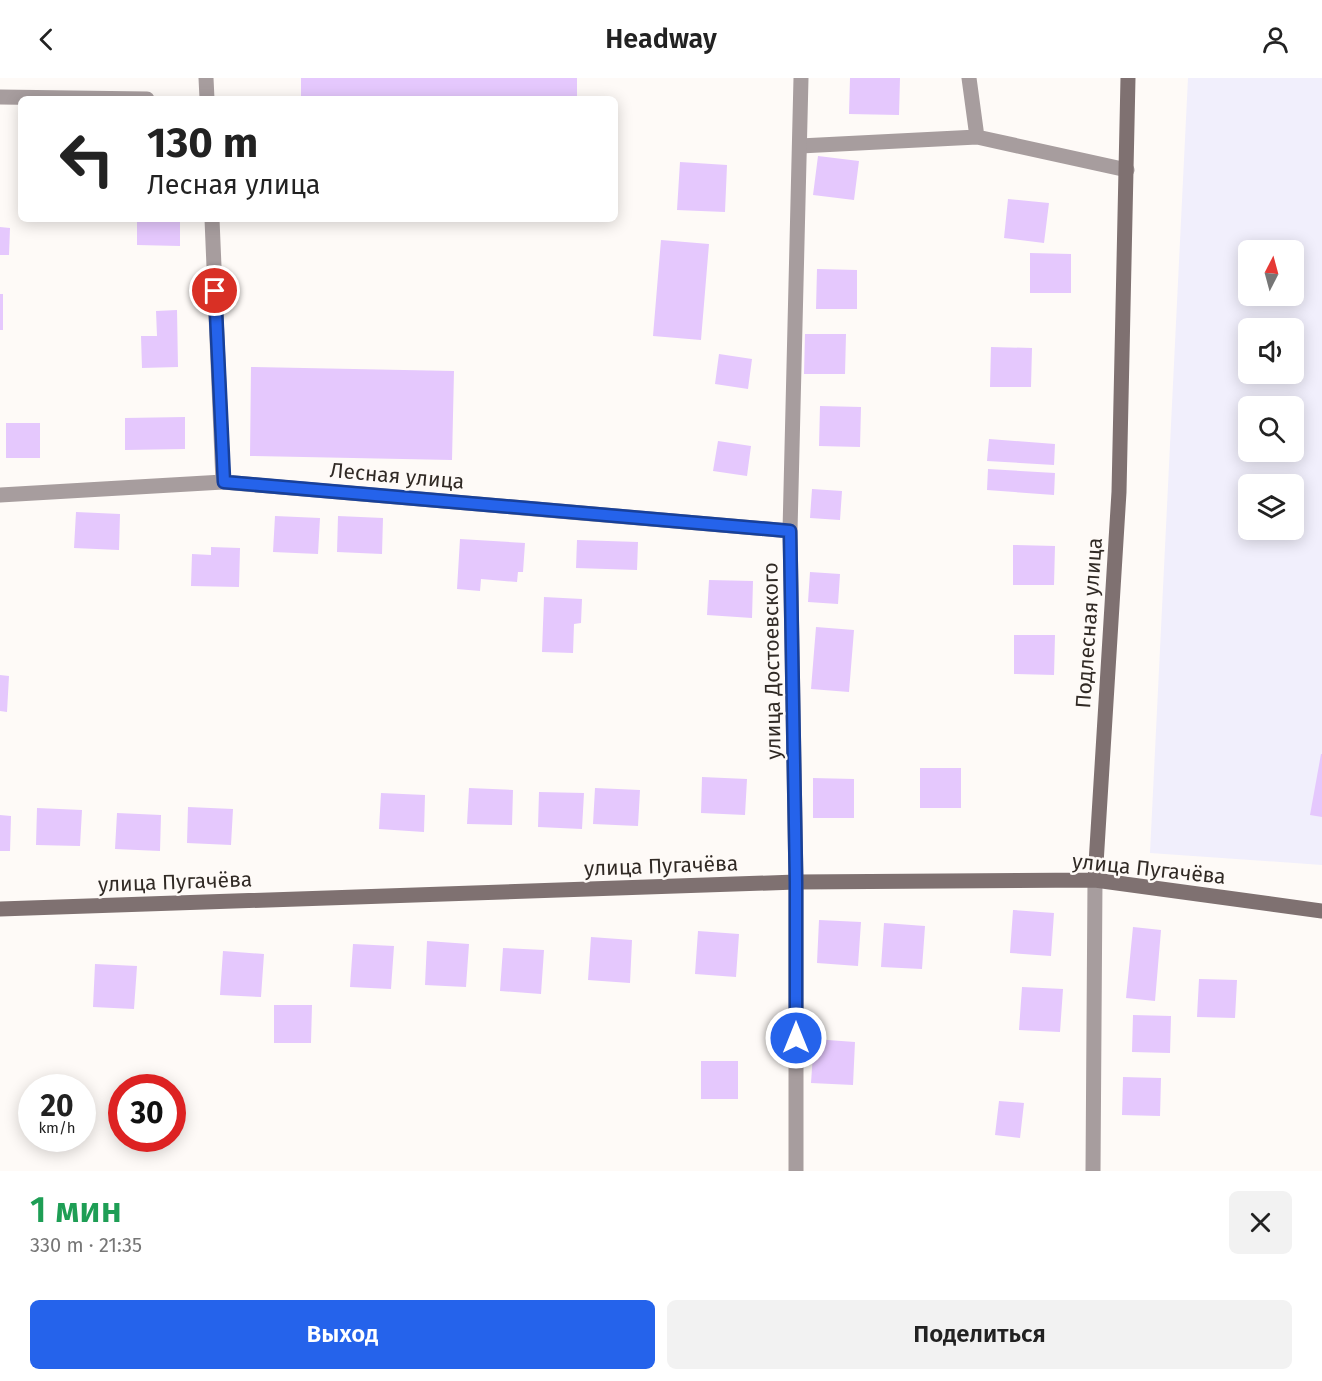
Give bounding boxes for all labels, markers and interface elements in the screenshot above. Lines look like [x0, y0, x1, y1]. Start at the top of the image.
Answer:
icon: back [30, 23, 63, 56]
text: Headway [605, 23, 717, 55]
icon: person [1259, 23, 1292, 56]
text: 130 m [147, 118, 258, 168]
icon: left [48, 120, 126, 198]
text: Лесная улица [147, 169, 320, 201]
north arrow [1238, 240, 1304, 306]
map controls [1238, 240, 1304, 540]
pin [189, 265, 240, 316]
icon: arrive [198, 274, 231, 307]
button: sound [1238, 318, 1304, 384]
button: search [1238, 396, 1304, 462]
street label: Лесная улица [329, 457, 465, 495]
button: layers [1238, 474, 1304, 540]
street label: Подлесная улица [1070, 537, 1108, 709]
street label: улица Достоевского [757, 562, 787, 760]
street label: улица Пугачёва [1071, 848, 1227, 890]
street label: улица Пугачёва [583, 850, 739, 882]
street label: улица Пугачёва [97, 866, 253, 898]
position arrow [764, 1006, 828, 1070]
speed limit sign: 30 [108, 1074, 186, 1152]
text: 20 [40, 1088, 74, 1124]
text: km/h [38, 1119, 76, 1137]
text: 1 мин [30, 1188, 122, 1232]
button: close [1229, 1191, 1292, 1254]
text: 330 m · 21:35 [30, 1233, 142, 1257]
button: Выход [30, 1300, 655, 1369]
button: Поделиться [667, 1300, 1292, 1369]

